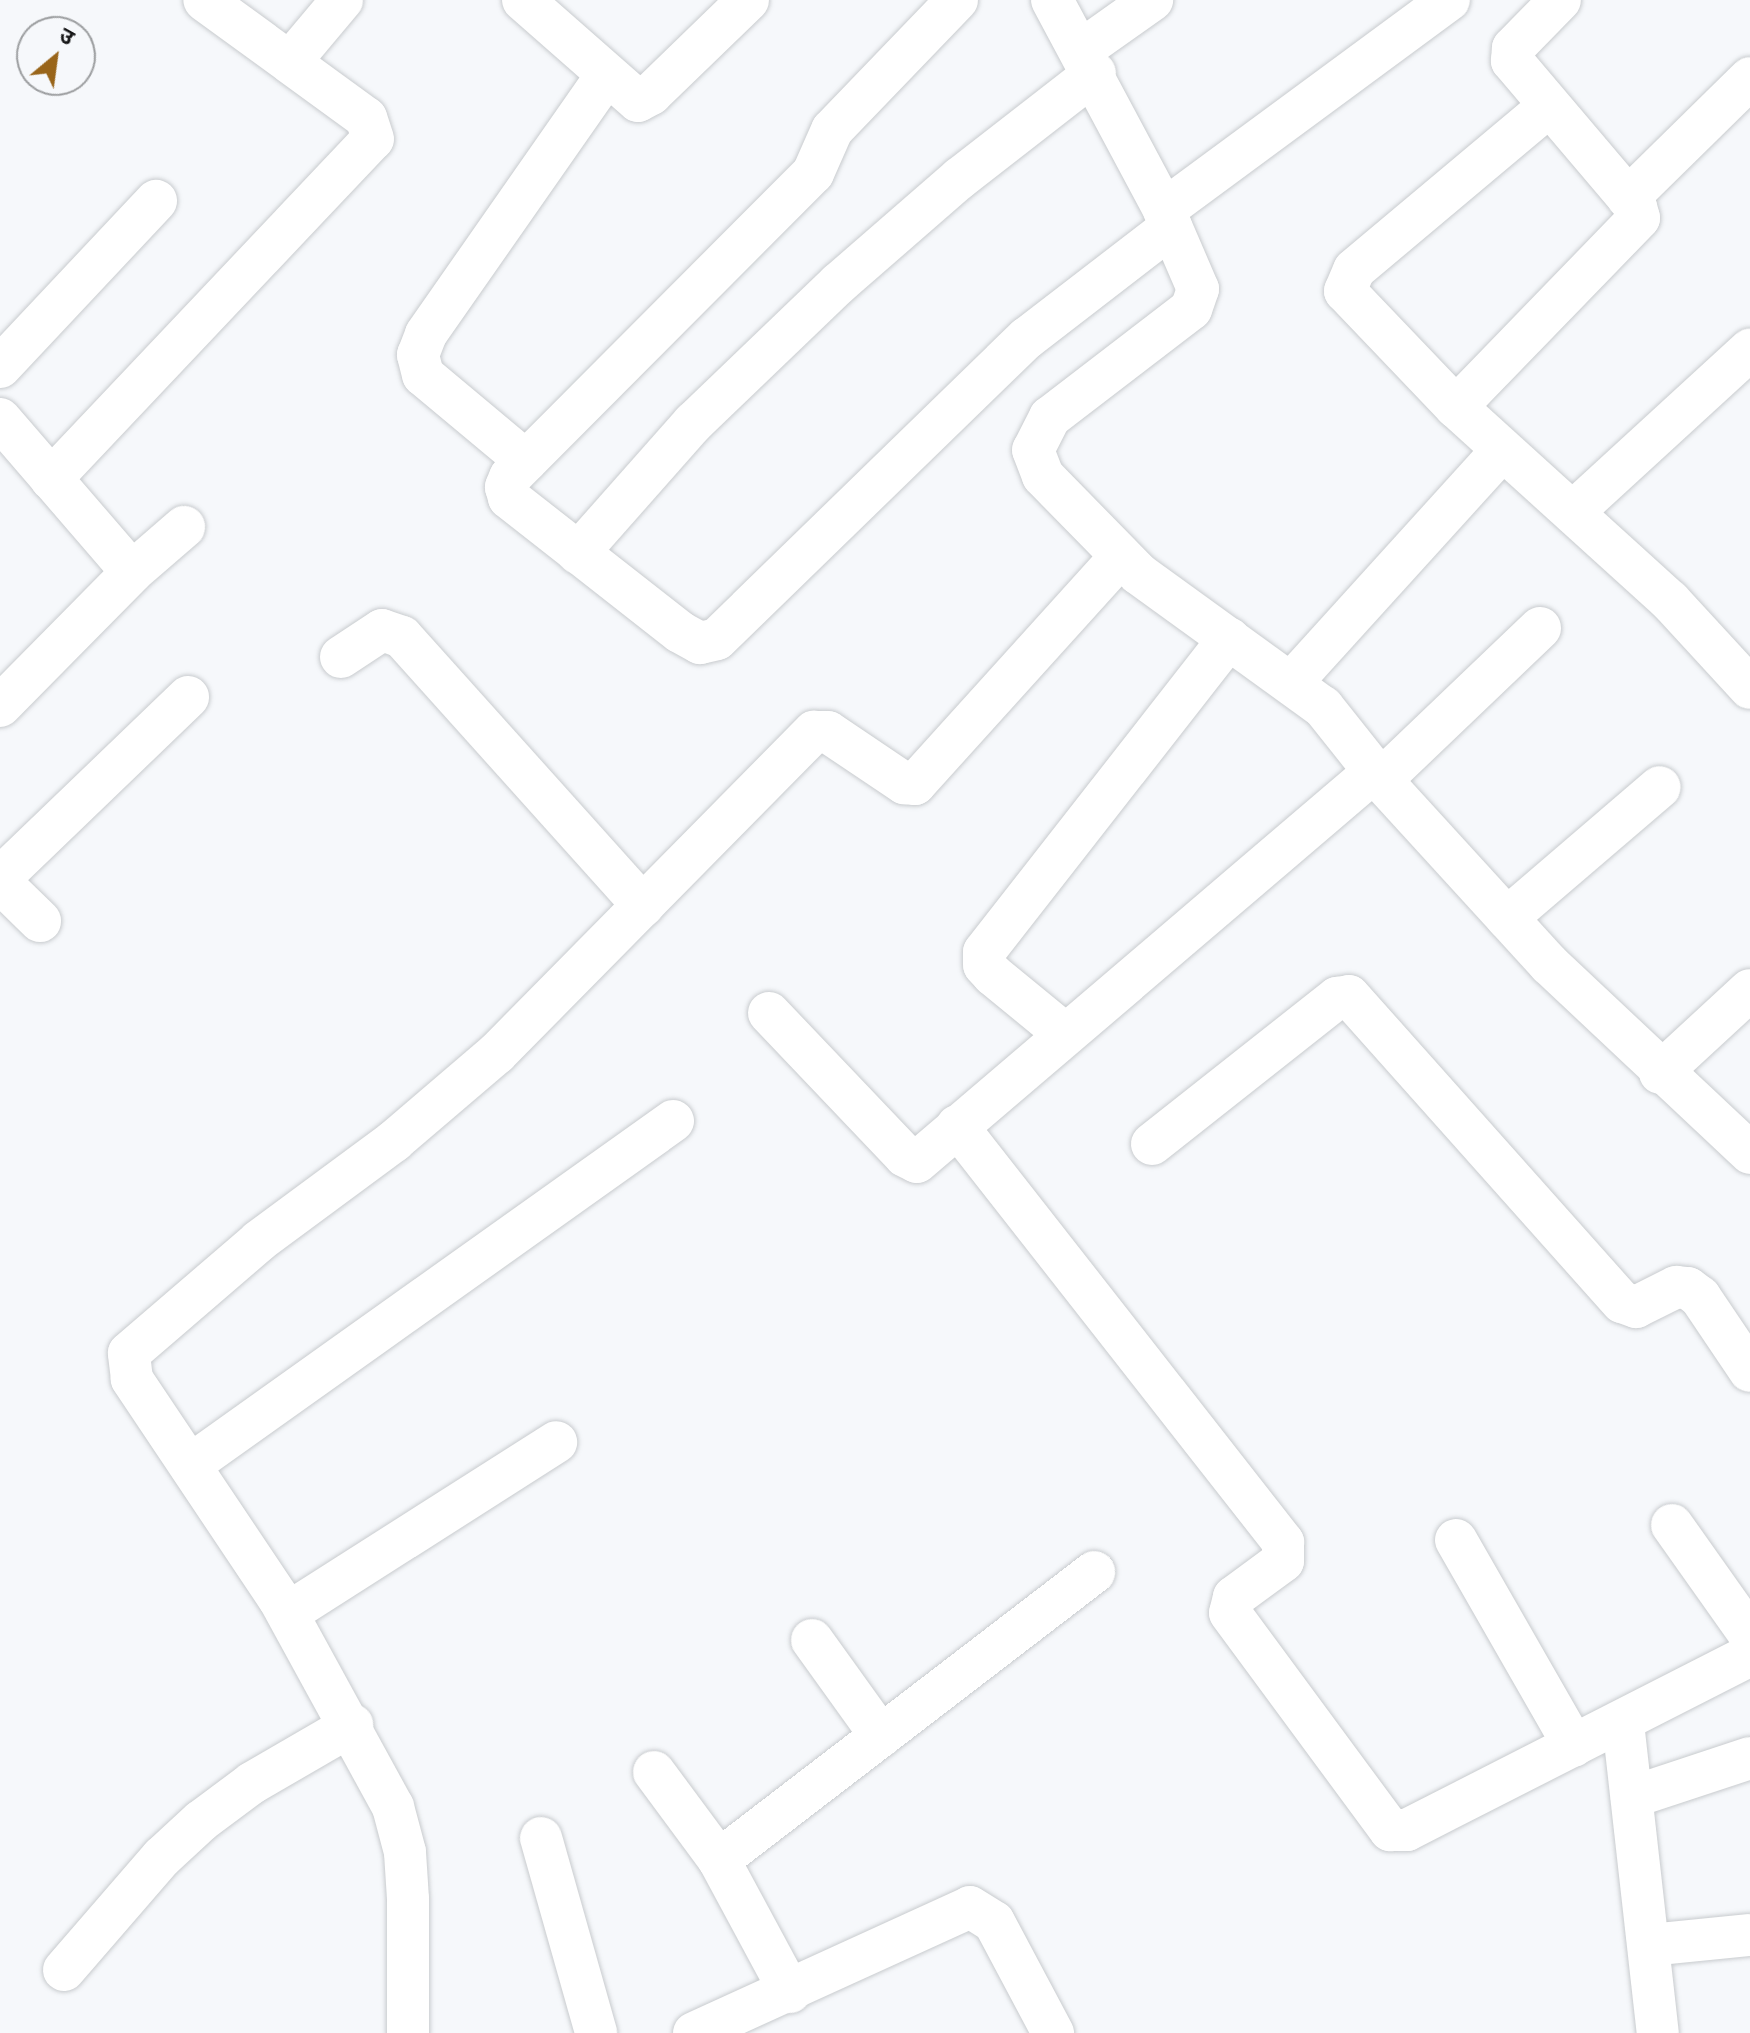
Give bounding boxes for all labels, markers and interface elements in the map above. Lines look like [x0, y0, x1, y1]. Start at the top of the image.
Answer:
north arrow [16, 16, 96, 96]
text: उ [53, 20, 80, 54]

